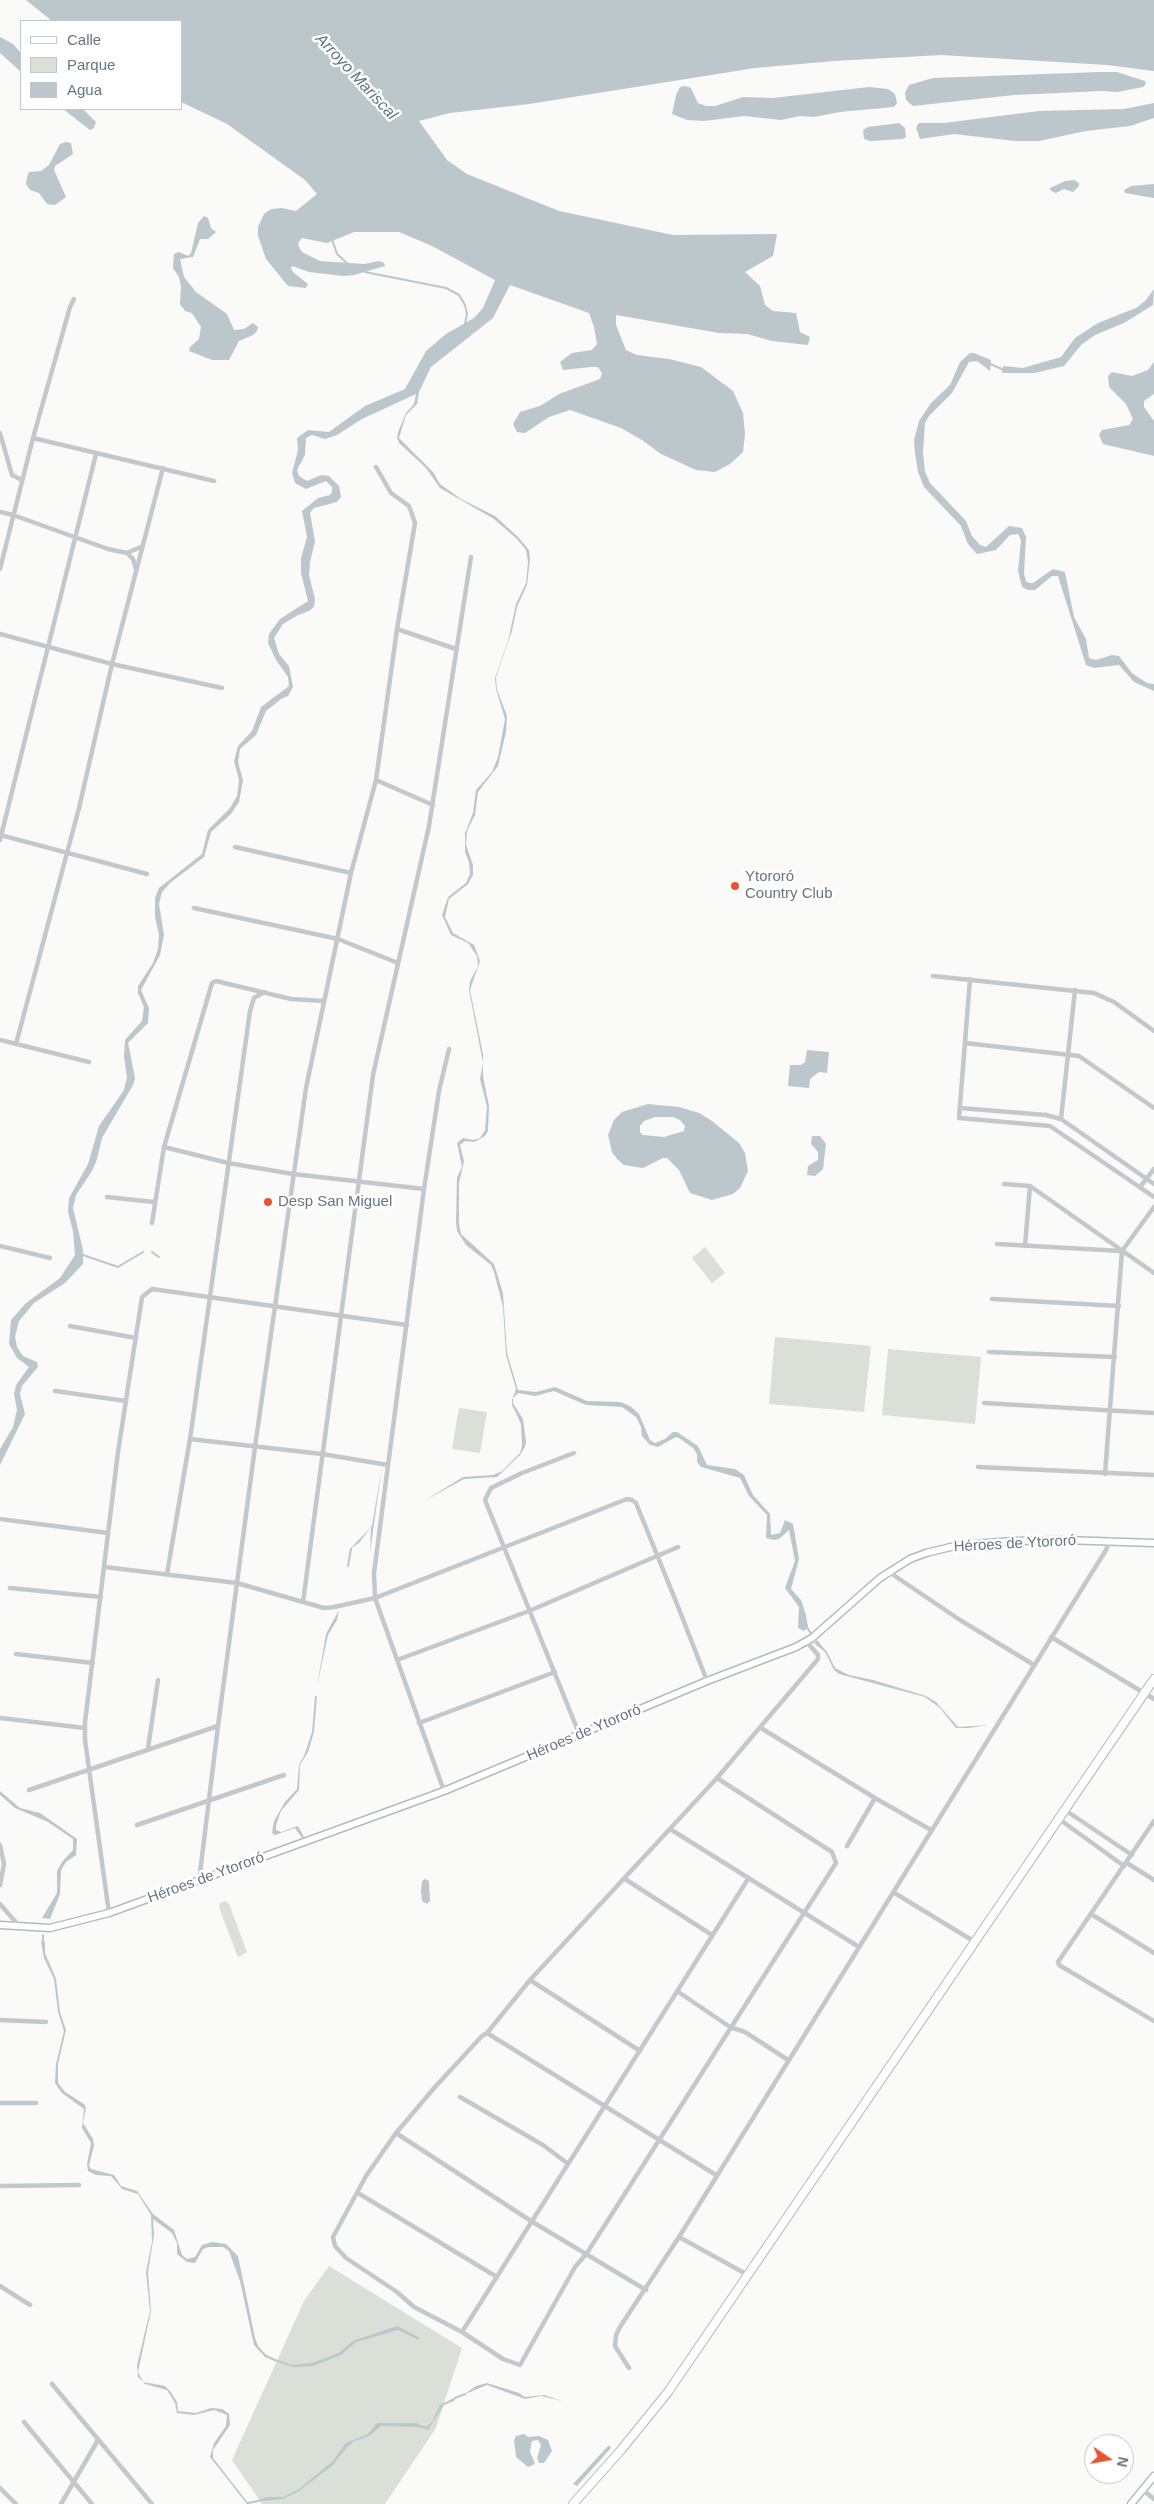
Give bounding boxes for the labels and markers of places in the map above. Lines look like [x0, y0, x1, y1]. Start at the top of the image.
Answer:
place label: Ytororó Country Club [745, 868, 833, 903]
marker: Ytororó Country Club [729, 880, 741, 892]
place label: Desp San Miguel [278, 1193, 392, 1211]
marker: Desp San Miguel [262, 1196, 274, 1208]

